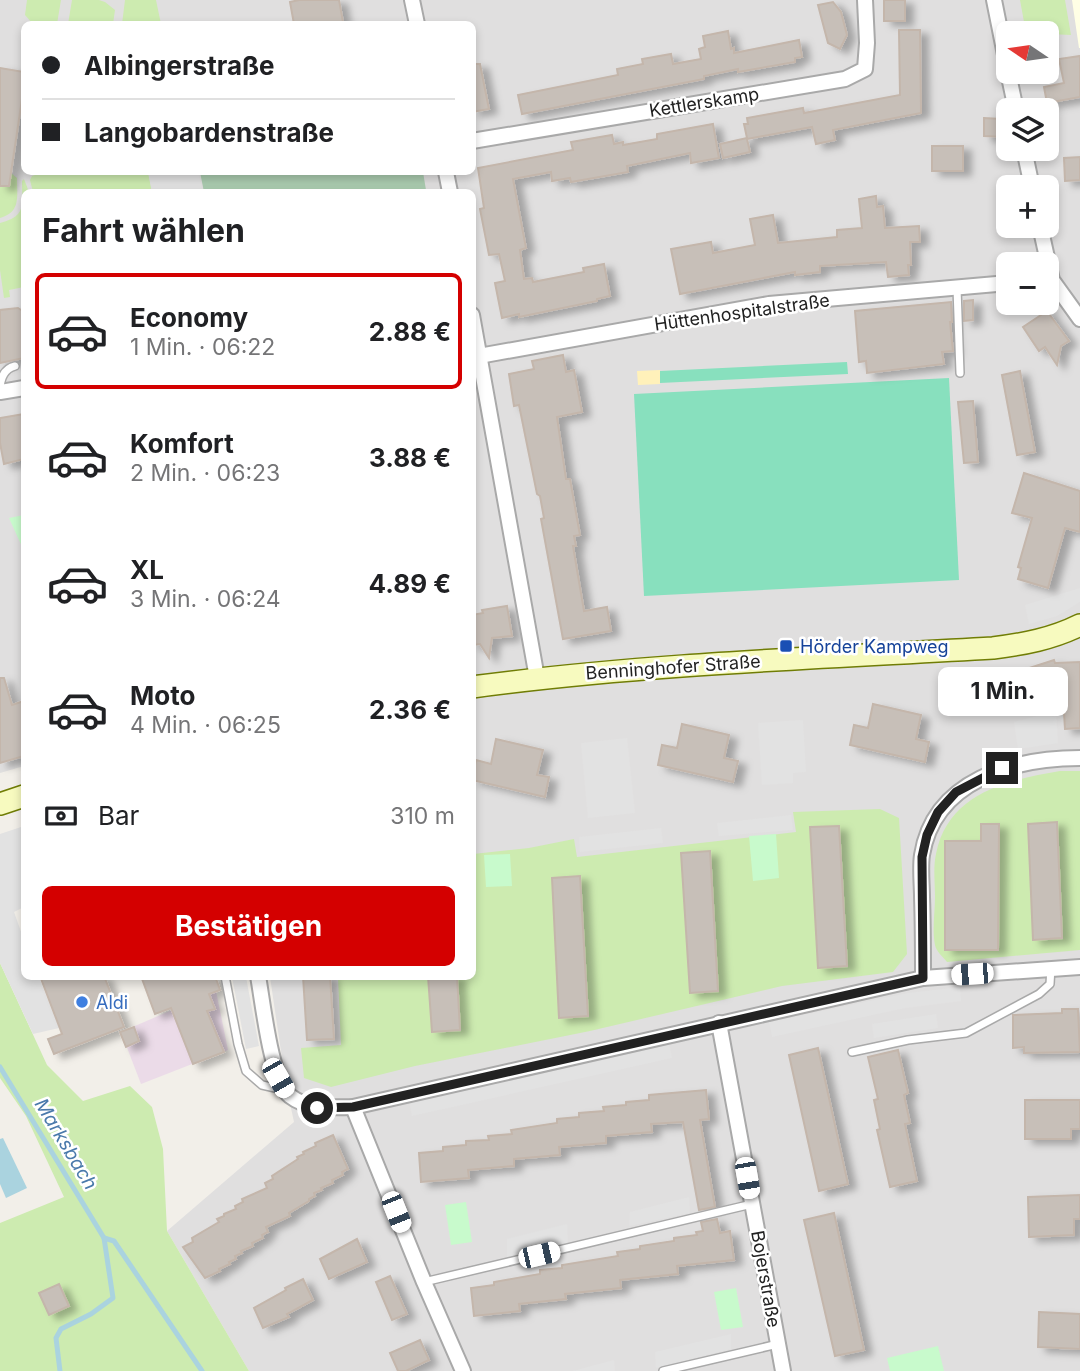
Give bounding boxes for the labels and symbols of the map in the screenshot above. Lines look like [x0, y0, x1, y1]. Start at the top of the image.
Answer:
north arrow [996, 21, 1059, 84]
street label: Kettlerskamp [647, 83, 761, 121]
street label: Hüttenhospitalstraße [653, 289, 831, 335]
place label: Hörder Kampweg [800, 636, 949, 657]
marker: Hörder Kampweg [778, 638, 794, 654]
street label: Benninghofer Straße [585, 650, 761, 684]
callout: 1 Min. [937, 666, 1067, 716]
route end [986, 752, 1018, 784]
car [951, 962, 994, 986]
place label: Aldi [96, 992, 128, 1013]
marker: Aldi [74, 994, 90, 1010]
car [259, 1055, 298, 1101]
route start [301, 1092, 333, 1124]
water label: Marksbach [30, 1094, 102, 1194]
car [734, 1155, 761, 1201]
car [379, 1189, 414, 1235]
street label: Bojerstraße [747, 1229, 785, 1329]
car [517, 1240, 562, 1270]

